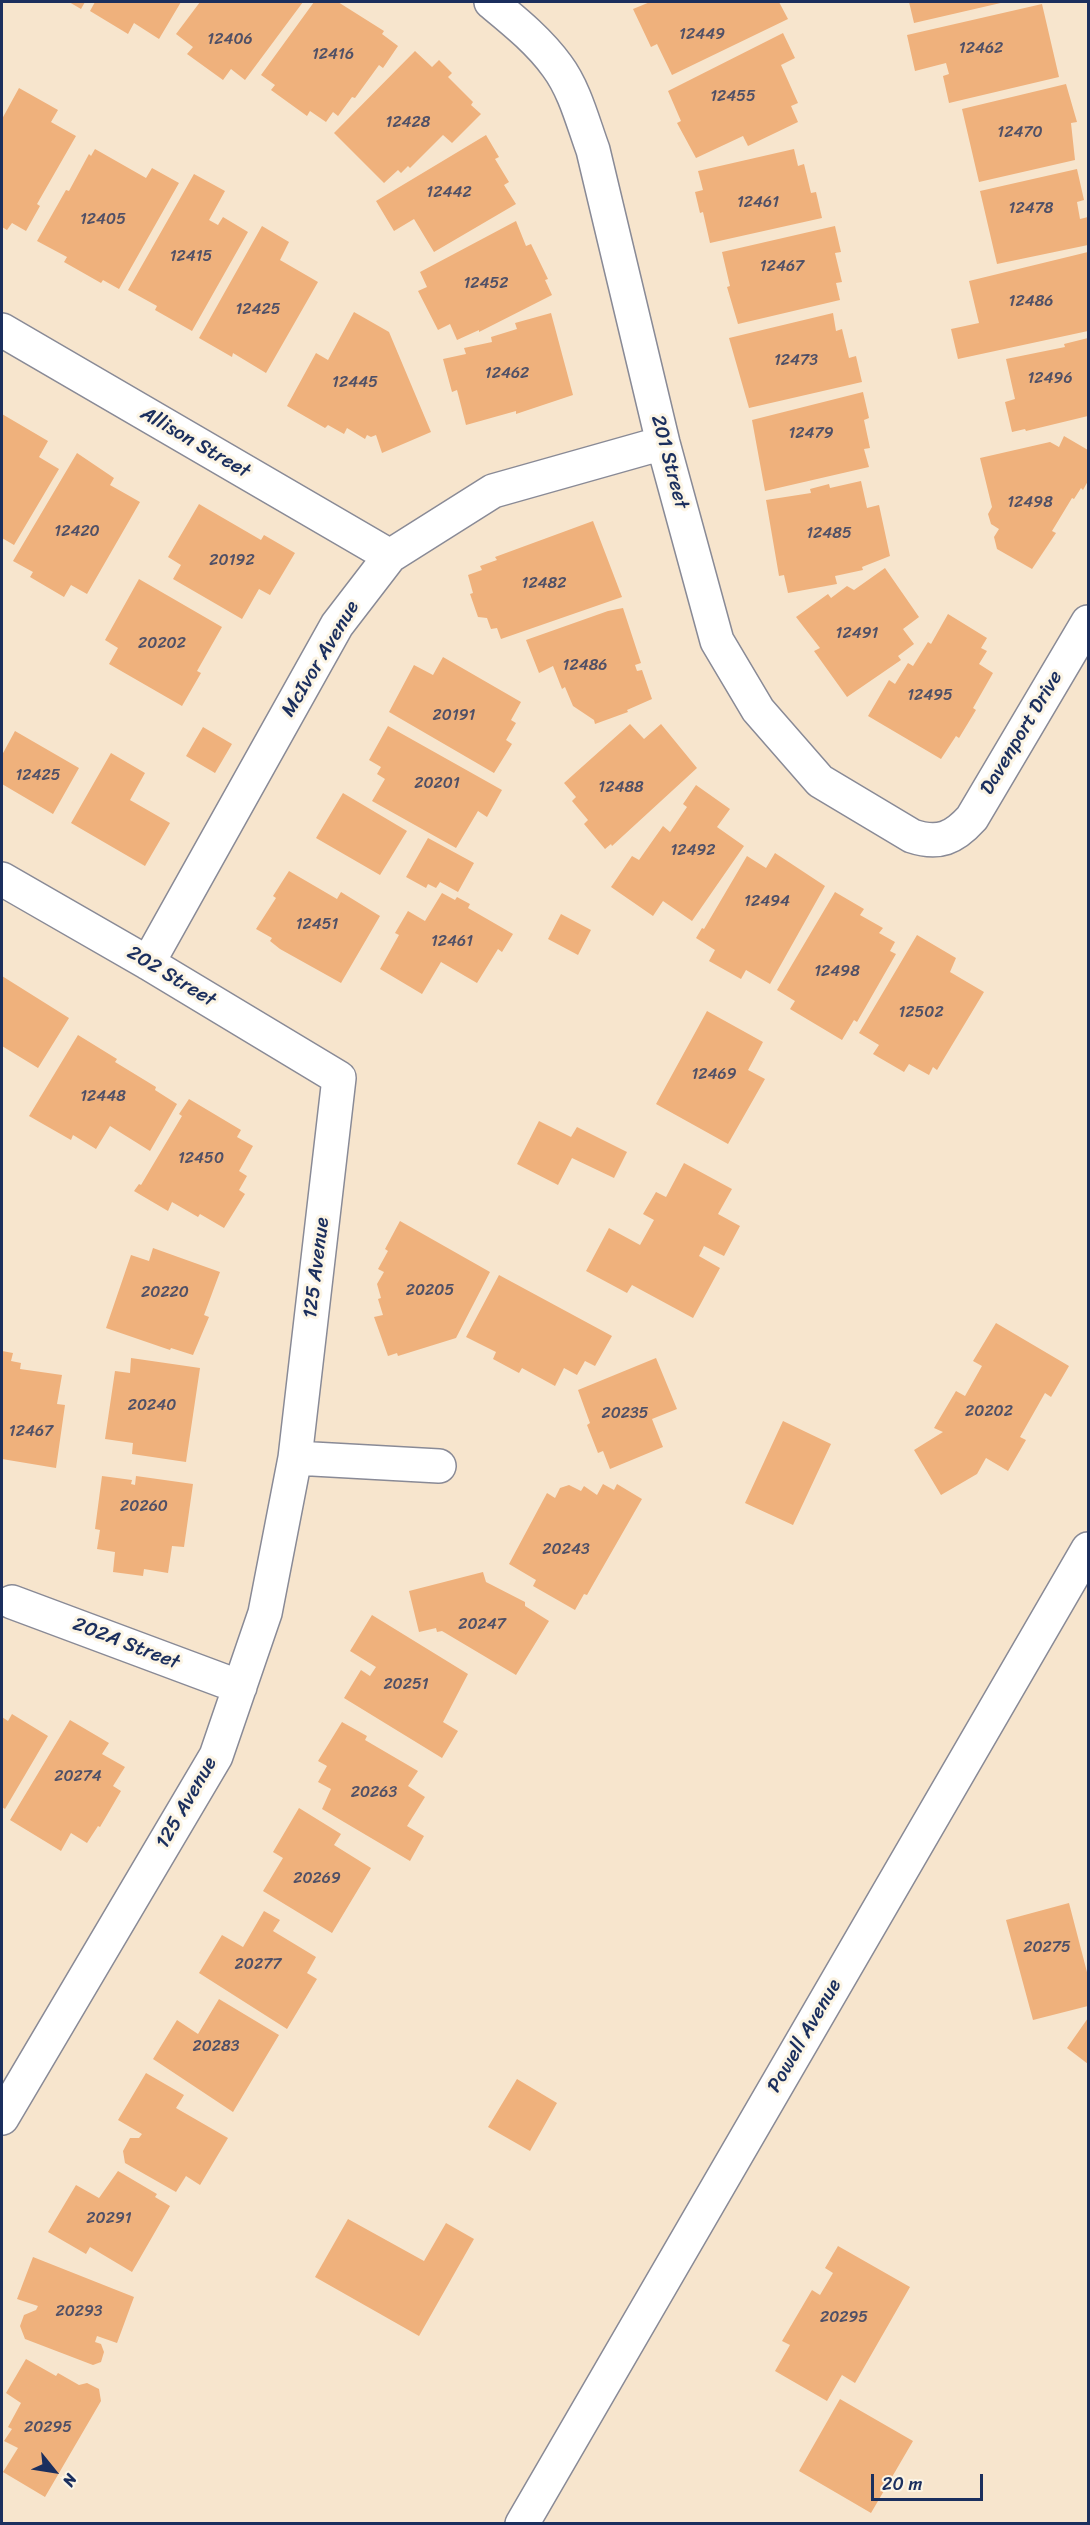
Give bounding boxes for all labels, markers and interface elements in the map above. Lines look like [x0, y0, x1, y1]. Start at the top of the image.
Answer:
house number: 12449 [679, 25, 725, 45]
house number: 12406 [207, 30, 253, 50]
house number: 12462 [959, 39, 1003, 59]
house number: 12416 [312, 45, 354, 65]
house number: 12455 [710, 87, 756, 107]
house number: 12428 [386, 113, 430, 133]
house number: 12470 [997, 123, 1043, 143]
house number: 12442 [426, 183, 472, 203]
house number: 12461 [737, 193, 779, 213]
house number: 12478 [1009, 199, 1053, 219]
house number: 12405 [80, 210, 126, 230]
house number: 12415 [170, 247, 212, 267]
house number: 12467 [760, 257, 804, 277]
house number: 12452 [463, 274, 509, 294]
house number: 12486 [1009, 292, 1053, 312]
house number: 12425 [235, 300, 281, 320]
house number: 12473 [774, 351, 818, 371]
house number: 12462 [485, 364, 529, 384]
house number: 12496 [1027, 369, 1073, 389]
house number: 12445 [332, 373, 378, 393]
street label: Allison Street [136, 402, 254, 484]
street label: 201 Street [645, 412, 693, 512]
house number: 12479 [788, 424, 834, 444]
house number: 12498 [1007, 493, 1053, 513]
house number: 12420 [54, 522, 100, 542]
house number: 12485 [806, 524, 852, 544]
house number: 20192 [209, 551, 255, 571]
house number: 12482 [522, 574, 566, 594]
street label: McIvor Avenue [277, 597, 365, 721]
house number: 12491 [836, 624, 878, 644]
house number: 20202 [138, 634, 186, 654]
house number: 12486 [563, 656, 607, 676]
street label: Davenport Drive [976, 667, 1068, 799]
house number: 12495 [907, 686, 953, 706]
house number: 20191 [433, 706, 475, 726]
house number: 12425 [15, 766, 61, 786]
house number: 20201 [414, 774, 460, 794]
house number: 12488 [598, 778, 644, 798]
house number: 12492 [670, 841, 716, 861]
house number: 12494 [744, 892, 790, 912]
house number: 12451 [296, 915, 338, 935]
house number: 12461 [431, 932, 473, 952]
street label: 202 Street [122, 941, 220, 1013]
house number: 12498 [814, 962, 860, 982]
house number: 12502 [898, 1003, 944, 1023]
house number: 12469 [691, 1065, 737, 1085]
house number: 12448 [80, 1087, 126, 1107]
house number: 12450 [178, 1149, 224, 1169]
street label: 125 Avenue [299, 1216, 335, 1320]
house number: 20205 [406, 1281, 454, 1301]
house number: 20220 [141, 1283, 189, 1303]
house number: 20240 [128, 1396, 176, 1416]
house number: 20202 [965, 1402, 1013, 1422]
house number: 20235 [601, 1404, 649, 1424]
house number: 12467 [9, 1422, 53, 1442]
house number: 20260 [120, 1497, 168, 1517]
house number: 20243 [542, 1540, 590, 1560]
street label: 202A Street [69, 1613, 183, 1675]
house number: 20247 [458, 1615, 506, 1635]
house number: 20251 [383, 1675, 429, 1695]
street label: 125 Avenue [151, 1753, 223, 1853]
house number: 20274 [54, 1767, 102, 1787]
house number: 20263 [351, 1783, 397, 1803]
house number: 20269 [293, 1869, 341, 1889]
house number: 20275 [1023, 1938, 1071, 1958]
house number: 20277 [235, 1955, 281, 1975]
street label: Powell Avenue [763, 1975, 847, 2097]
house number: 20283 [192, 2037, 240, 2057]
house number: 20291 [86, 2209, 132, 2229]
house number: 20293 [55, 2302, 103, 2322]
house number: 20295 [820, 2308, 868, 2328]
house number: 20295 [24, 2418, 72, 2438]
north arrow [24, 2441, 84, 2501]
scale bar [874, 2462, 986, 2500]
text: N [55, 2468, 85, 2492]
text: 20 m [882, 2468, 922, 2500]

